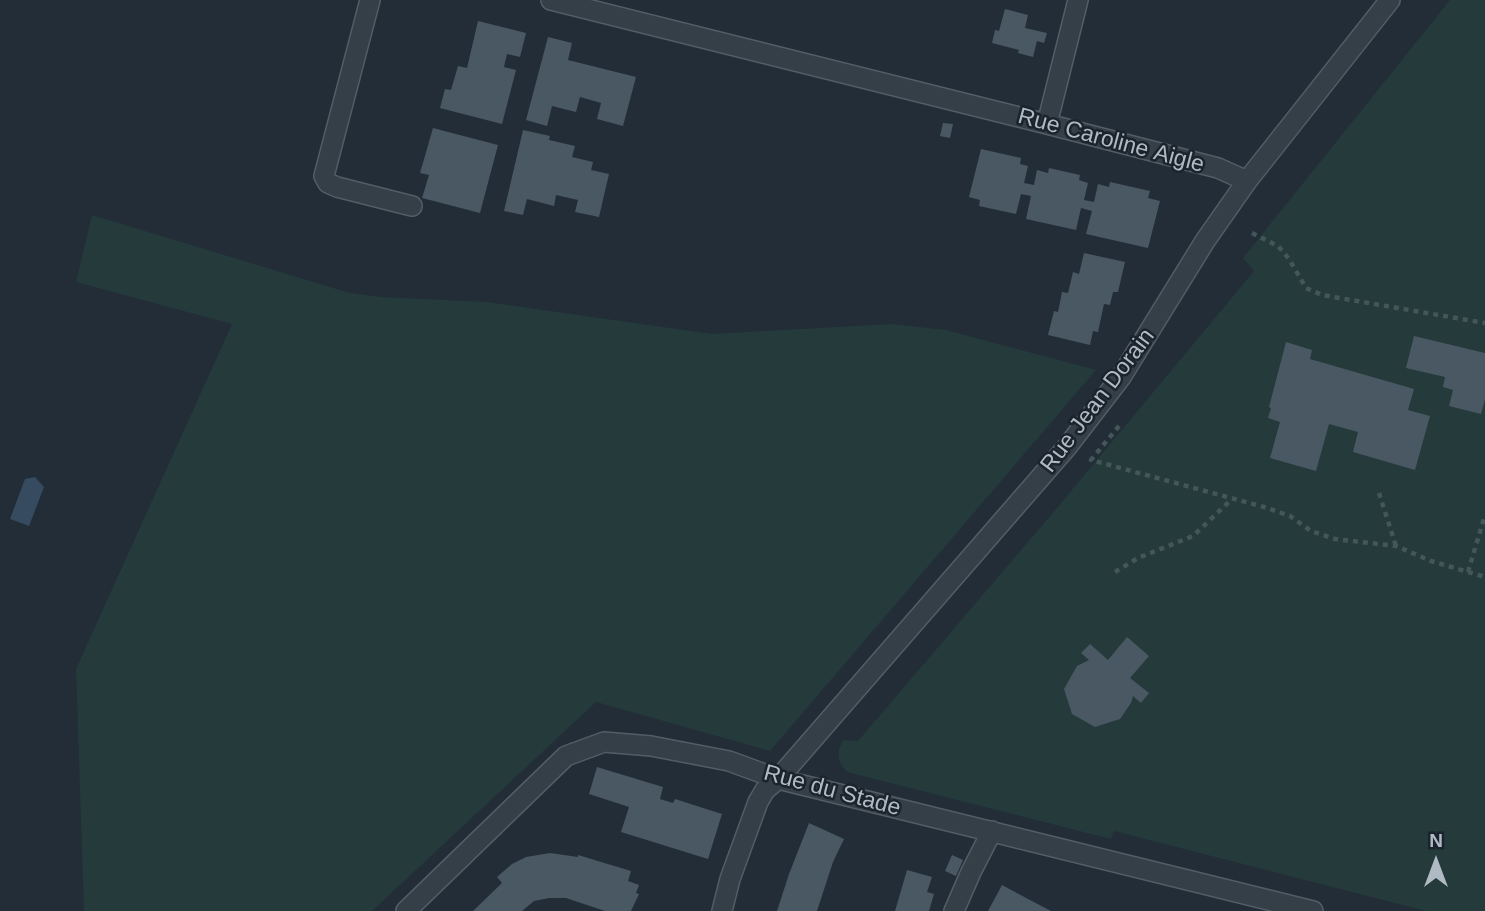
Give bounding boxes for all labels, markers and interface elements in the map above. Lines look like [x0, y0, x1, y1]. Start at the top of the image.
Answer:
street label: Rue Caroline Aigle [1015, 103, 1207, 179]
street label: Rue Jean Dorain [1035, 324, 1161, 478]
street label: Rue du Stade [760, 759, 904, 823]
north arrow [1401, 827, 1471, 897]
text: N [1429, 830, 1443, 851]

